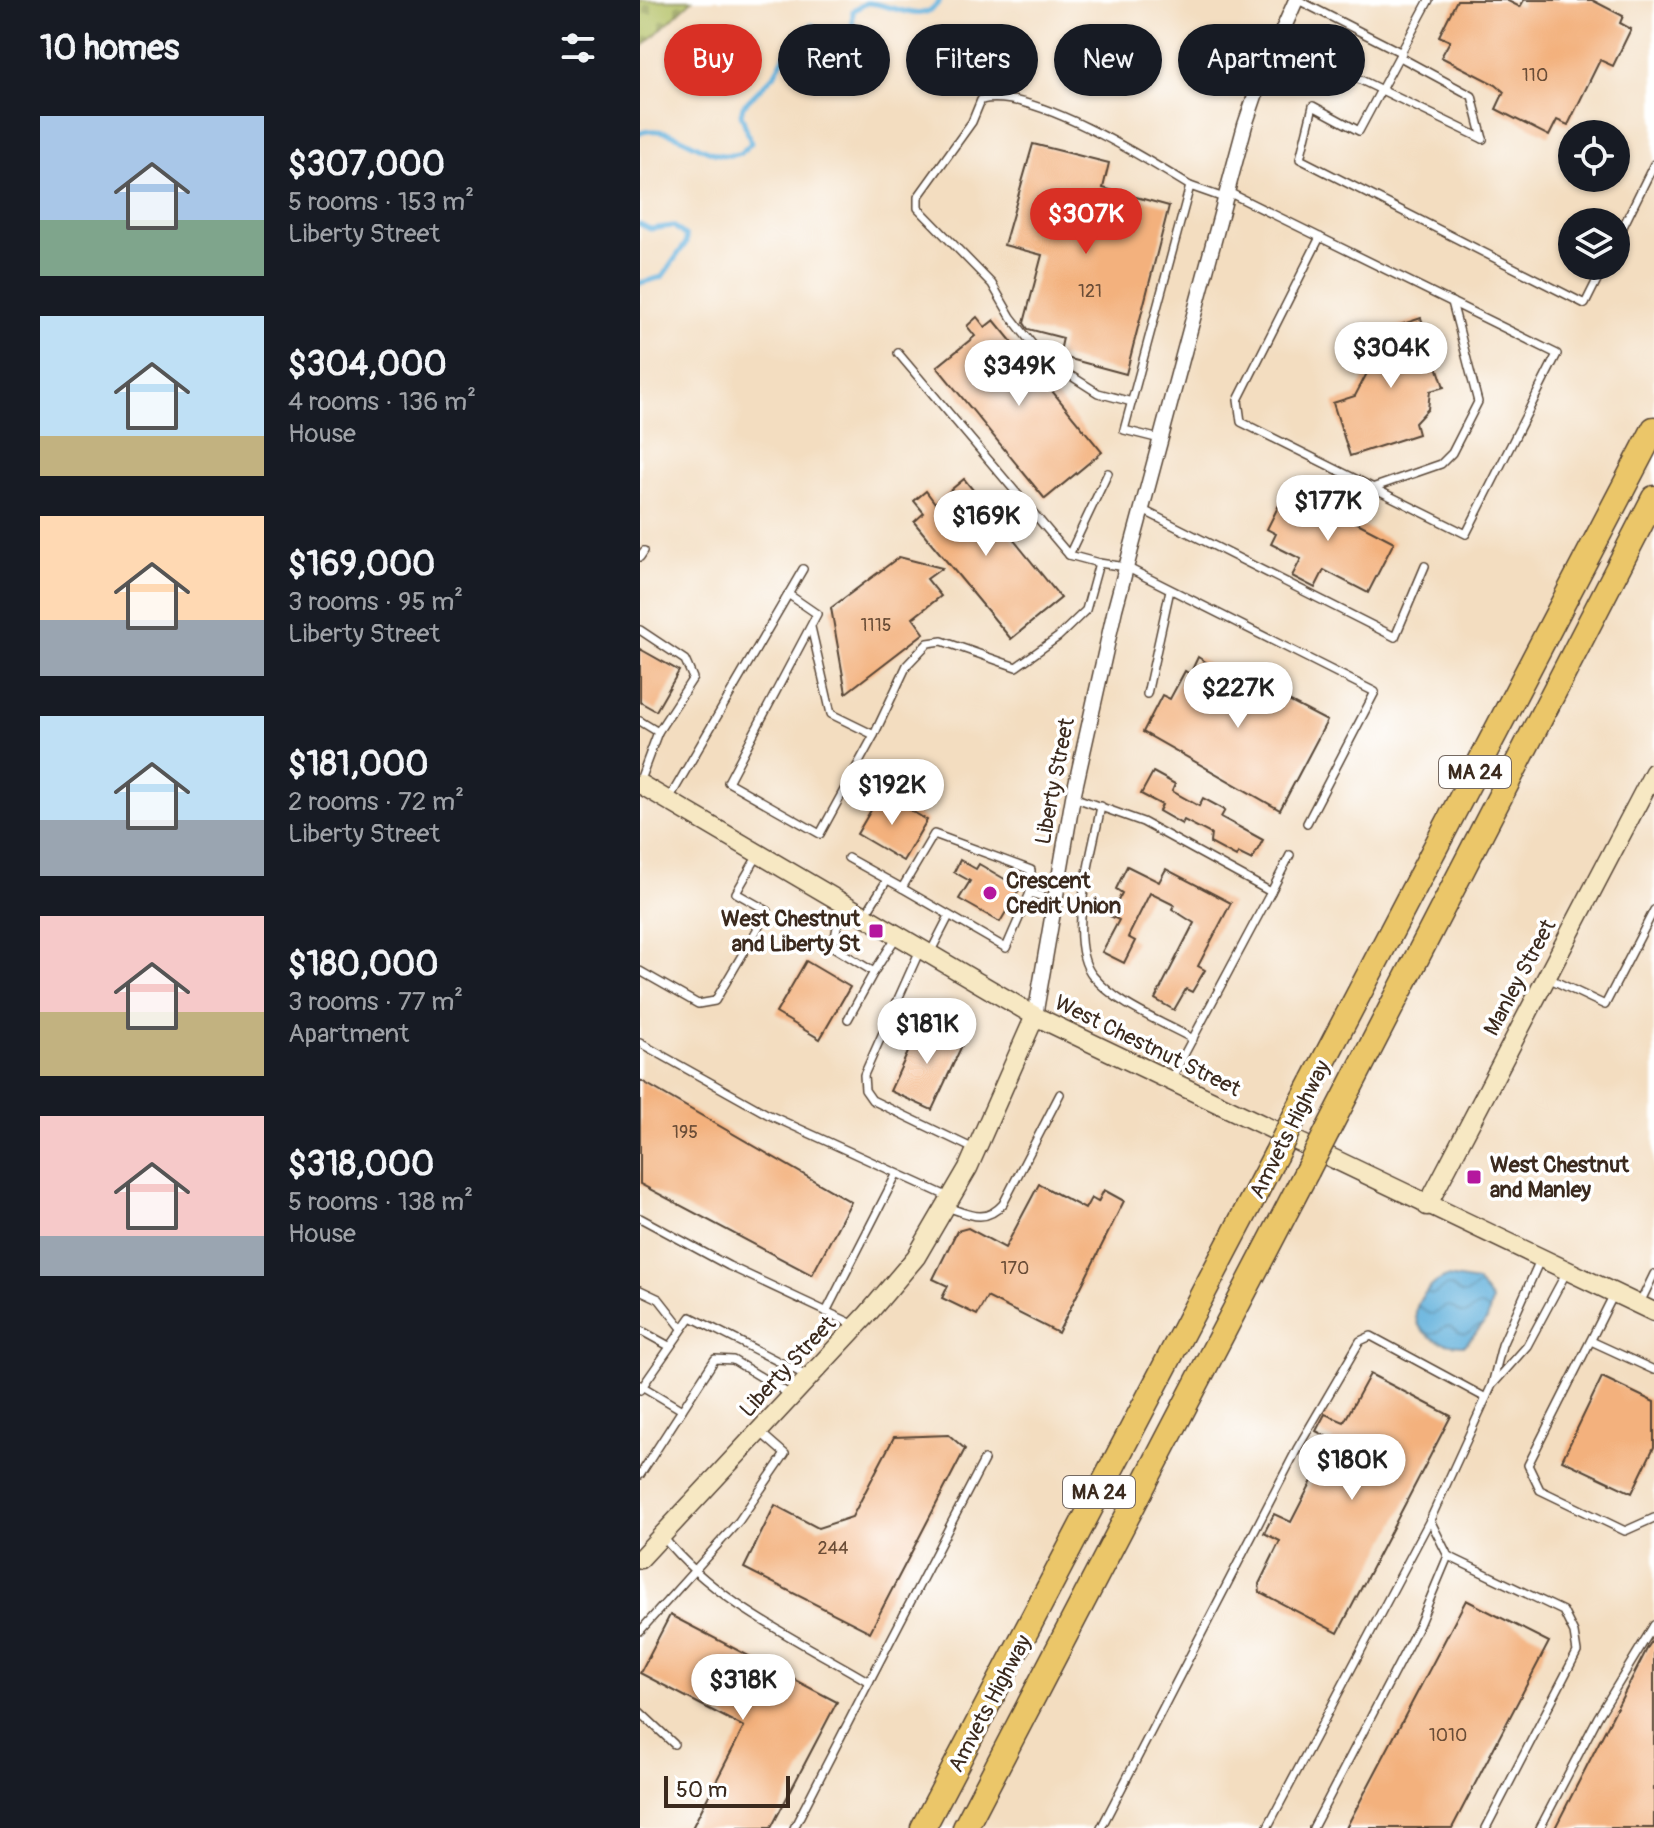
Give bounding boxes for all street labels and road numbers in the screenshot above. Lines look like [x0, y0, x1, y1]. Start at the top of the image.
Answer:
street label: Liberty Street [1029, 715, 1081, 847]
road number: MA 24 [1439, 756, 1511, 788]
street label: Manley Street [1478, 914, 1562, 1040]
street label: West Chestnut Street [1050, 989, 1245, 1103]
street label: Amvets Highway [1243, 1056, 1337, 1203]
street label: Liberty Street [734, 1310, 842, 1423]
road number: MA 24 [1063, 1476, 1135, 1508]
street label: Amvets Highway [942, 1630, 1038, 1777]

